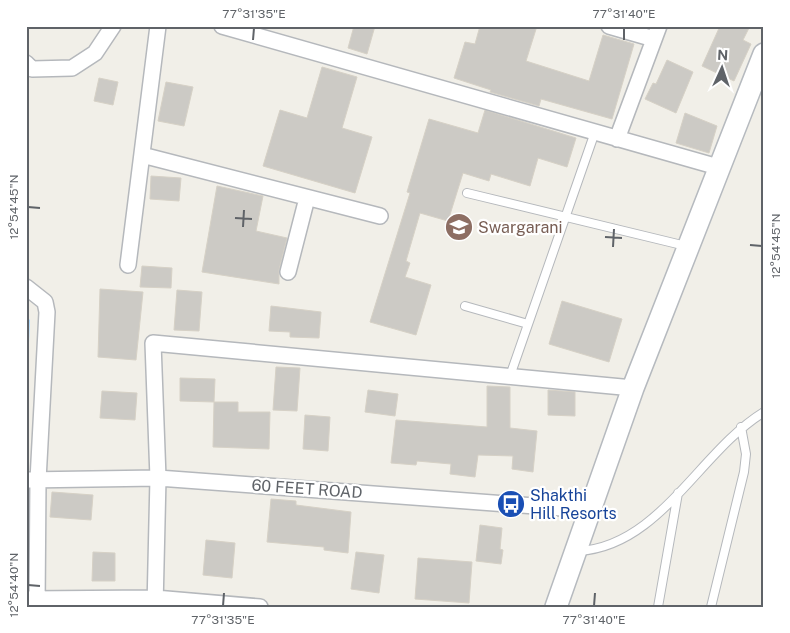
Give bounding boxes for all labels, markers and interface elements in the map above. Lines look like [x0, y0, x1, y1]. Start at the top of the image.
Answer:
text: 77°31'35"E [222, 7, 286, 21]
text: 77°31'40"E [593, 7, 655, 21]
north arrow [698, 42, 748, 92]
text: N [717, 47, 729, 63]
text: 12°54'45"N [7, 174, 21, 240]
school or university icon: Swargarani [444, 212, 474, 242]
text: 12°54'45"N [769, 213, 783, 279]
place label: Swargarani [478, 218, 563, 237]
street label: 60 FEET ROAD [251, 476, 363, 502]
place label: Shakthi Hill Resorts [530, 486, 617, 523]
bus stop icon: Shakthi Hill Resorts [496, 489, 526, 519]
text: 12°54'40"N [7, 553, 21, 617]
text: 77°31'35"E [191, 613, 255, 627]
text: 77°31'40"E [563, 613, 625, 627]

